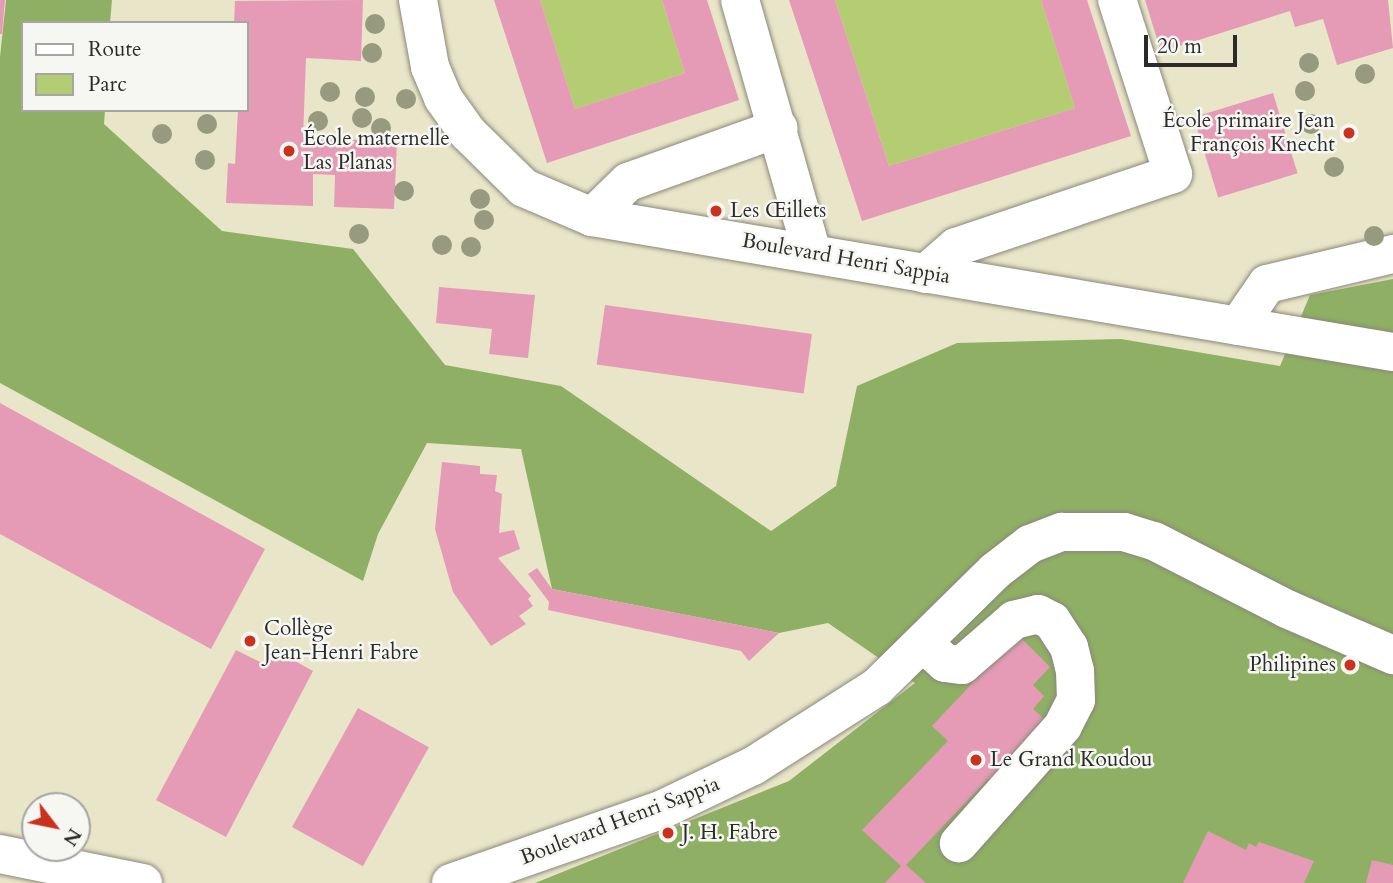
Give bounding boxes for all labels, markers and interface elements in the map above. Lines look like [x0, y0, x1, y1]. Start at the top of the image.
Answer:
legend [21, 21, 248, 112]
scale bar [1148, 21, 1241, 65]
text: 20 m [1157, 32, 1202, 61]
text: Route [88, 35, 142, 64]
text: Parc [88, 70, 127, 99]
place label: École primaire Jean François Knecht [1163, 108, 1335, 158]
marker: École primaire Jean François Knecht [1341, 125, 1357, 141]
place label: École maternelle Las Planas [303, 126, 450, 176]
marker: École maternelle Las Planas [281, 143, 297, 159]
place label: Les Œillets [730, 198, 826, 224]
marker: Les Œillets [708, 203, 724, 219]
street label: Boulevard Henri Sappia [740, 228, 952, 290]
place label: Collège Jean-Henri Fabre [264, 616, 419, 666]
marker: Collège Jean-Henri Fabre [242, 633, 258, 649]
place label: Philipines [1249, 652, 1336, 678]
marker: Philipines [1342, 657, 1358, 673]
place label: Le Grand Koudou [990, 747, 1153, 773]
marker: Le Grand Koudou [968, 752, 984, 768]
street label: Boulevard Henri Sappia [517, 771, 723, 871]
north arrow [21, 792, 91, 862]
place label: J. H. Fabre [682, 820, 778, 846]
text: N [57, 823, 88, 851]
marker: J. H. Fabre [660, 825, 676, 841]

